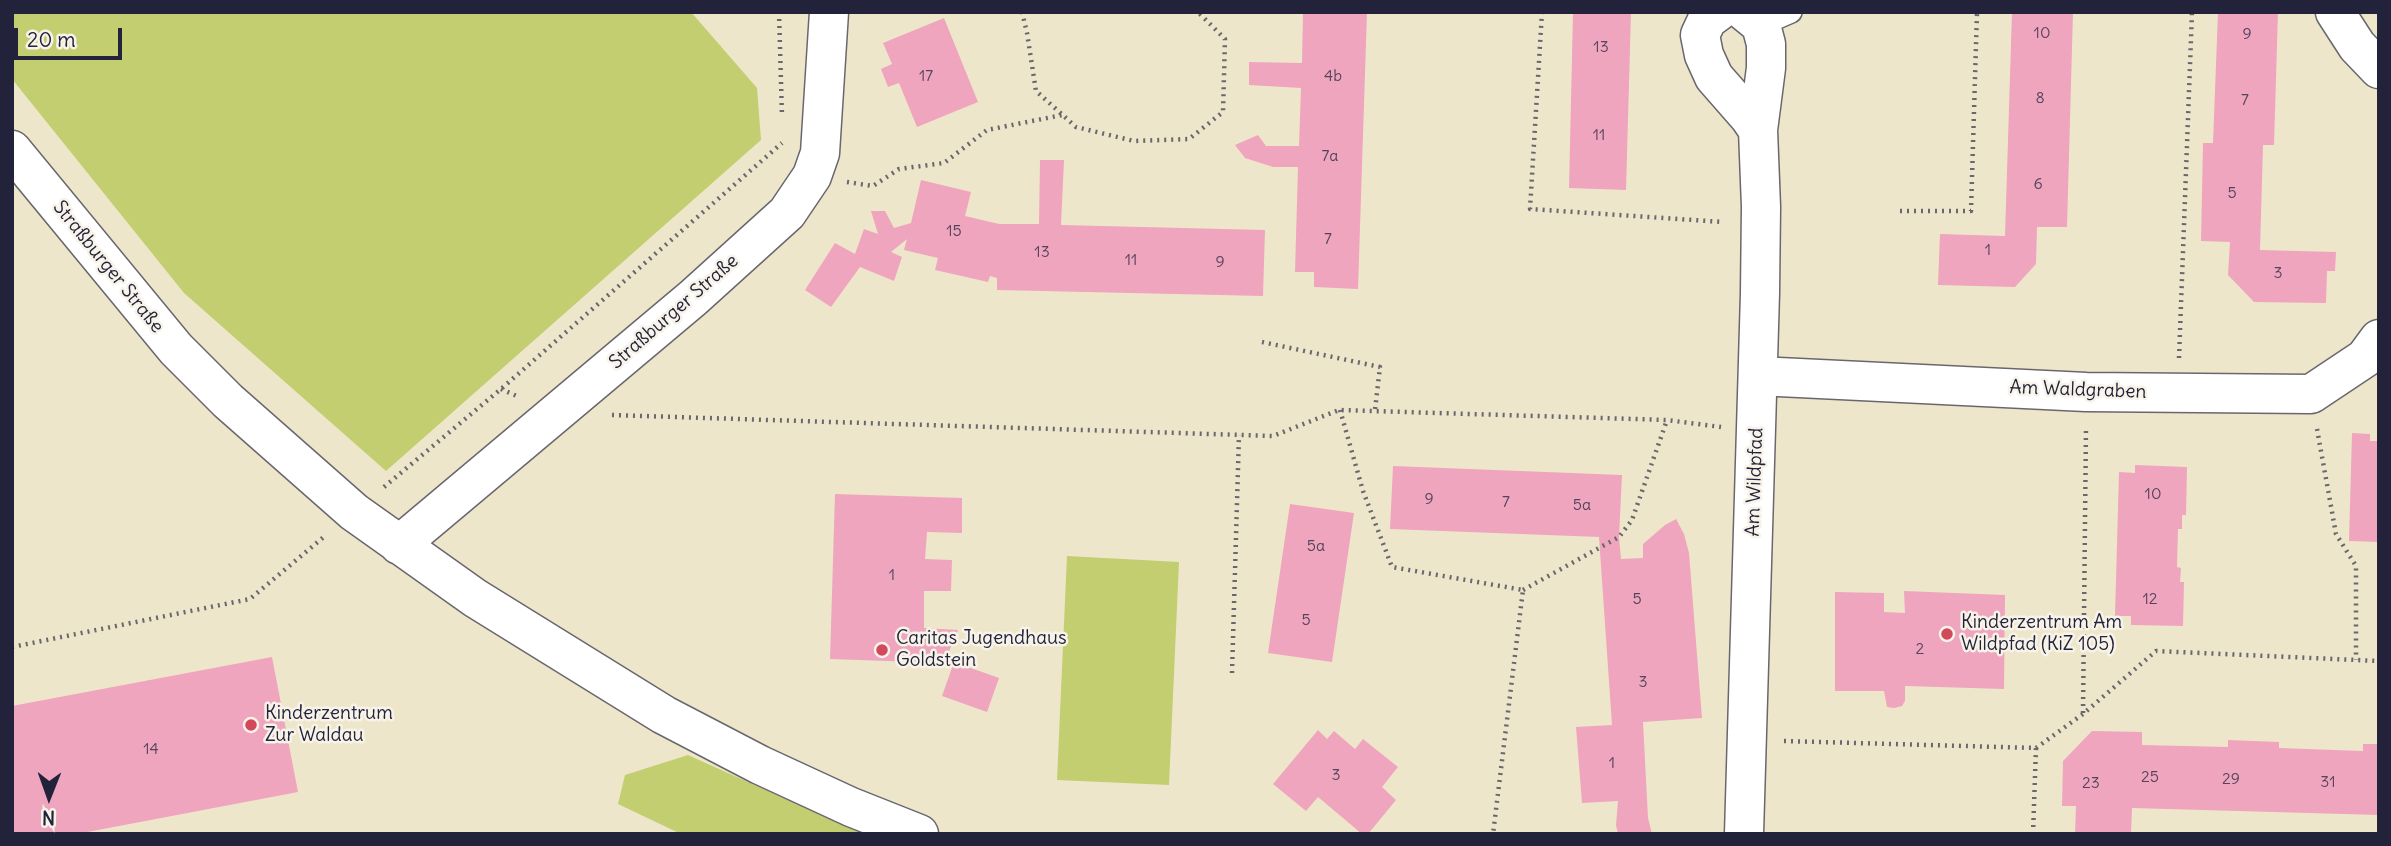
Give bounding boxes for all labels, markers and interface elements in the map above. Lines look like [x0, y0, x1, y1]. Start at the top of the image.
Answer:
scale bar [18, 14, 126, 58]
house number: 10 [2034, 23, 2050, 43]
house number: 9 [2242, 24, 2252, 44]
text: 20 m [27, 26, 76, 53]
house number: 13 [1593, 37, 1609, 57]
house number: 17 [919, 66, 933, 86]
house number: 4b [1324, 66, 1342, 86]
house number: 8 [2035, 88, 2045, 108]
house number: 7 [2241, 90, 2249, 110]
house number: 11 [1593, 125, 1605, 145]
house number: 7a [1322, 146, 1338, 166]
house number: 6 [2033, 174, 2043, 194]
house number: 5 [2227, 183, 2237, 203]
street label: Straßburger Straße [48, 196, 168, 338]
house number: 15 [946, 221, 962, 241]
house number: 7 [1324, 229, 1332, 249]
house number: 1 [1985, 240, 1991, 260]
house number: 13 [1034, 242, 1050, 262]
street label: Straßburger Straße [605, 250, 743, 374]
house number: 11 [1125, 250, 1137, 270]
house number: 9 [1215, 252, 1225, 272]
house number: 3 [2273, 263, 2283, 283]
street label: Am Waldgraben [2009, 376, 2147, 404]
street label: Am Wildpfad [1742, 427, 1768, 537]
house number: 10 [2145, 484, 2161, 504]
house number: 9 [1424, 489, 1434, 509]
house number: 7 [1502, 492, 1510, 512]
house number: 5a [1573, 495, 1591, 515]
house number: 5a [1307, 536, 1325, 556]
house number: 1 [889, 565, 895, 585]
house number: 5 [1632, 589, 1642, 609]
house number: 12 [2142, 589, 2158, 609]
house number: 5 [1301, 610, 1311, 630]
place label: Kinderzentrum Am Wildpfad (KiZ 105) [1961, 612, 2122, 656]
marker: Kinderzentrum Am Wildpfad (KiZ 105) [1939, 626, 1955, 642]
place label: Caritas Jugendhaus Goldstein [896, 628, 1067, 672]
house number: 2 [1916, 639, 1924, 659]
marker: Caritas Jugendhaus Goldstein [874, 642, 890, 658]
house number: 3 [1638, 672, 1648, 692]
place label: Kinderzentrum Zur Waldau [265, 703, 393, 747]
marker: Kinderzentrum Zur Waldau [243, 717, 259, 733]
house number: 14 [143, 739, 159, 759]
house number: 1 [1609, 753, 1615, 773]
north arrow [14, 762, 84, 832]
house number: 3 [1331, 765, 1341, 785]
house number: 25 [2141, 767, 2159, 787]
house number: 29 [2222, 769, 2240, 789]
house number: 31 [2320, 772, 2336, 792]
house number: 23 [2082, 773, 2100, 793]
text: N [42, 806, 55, 830]

